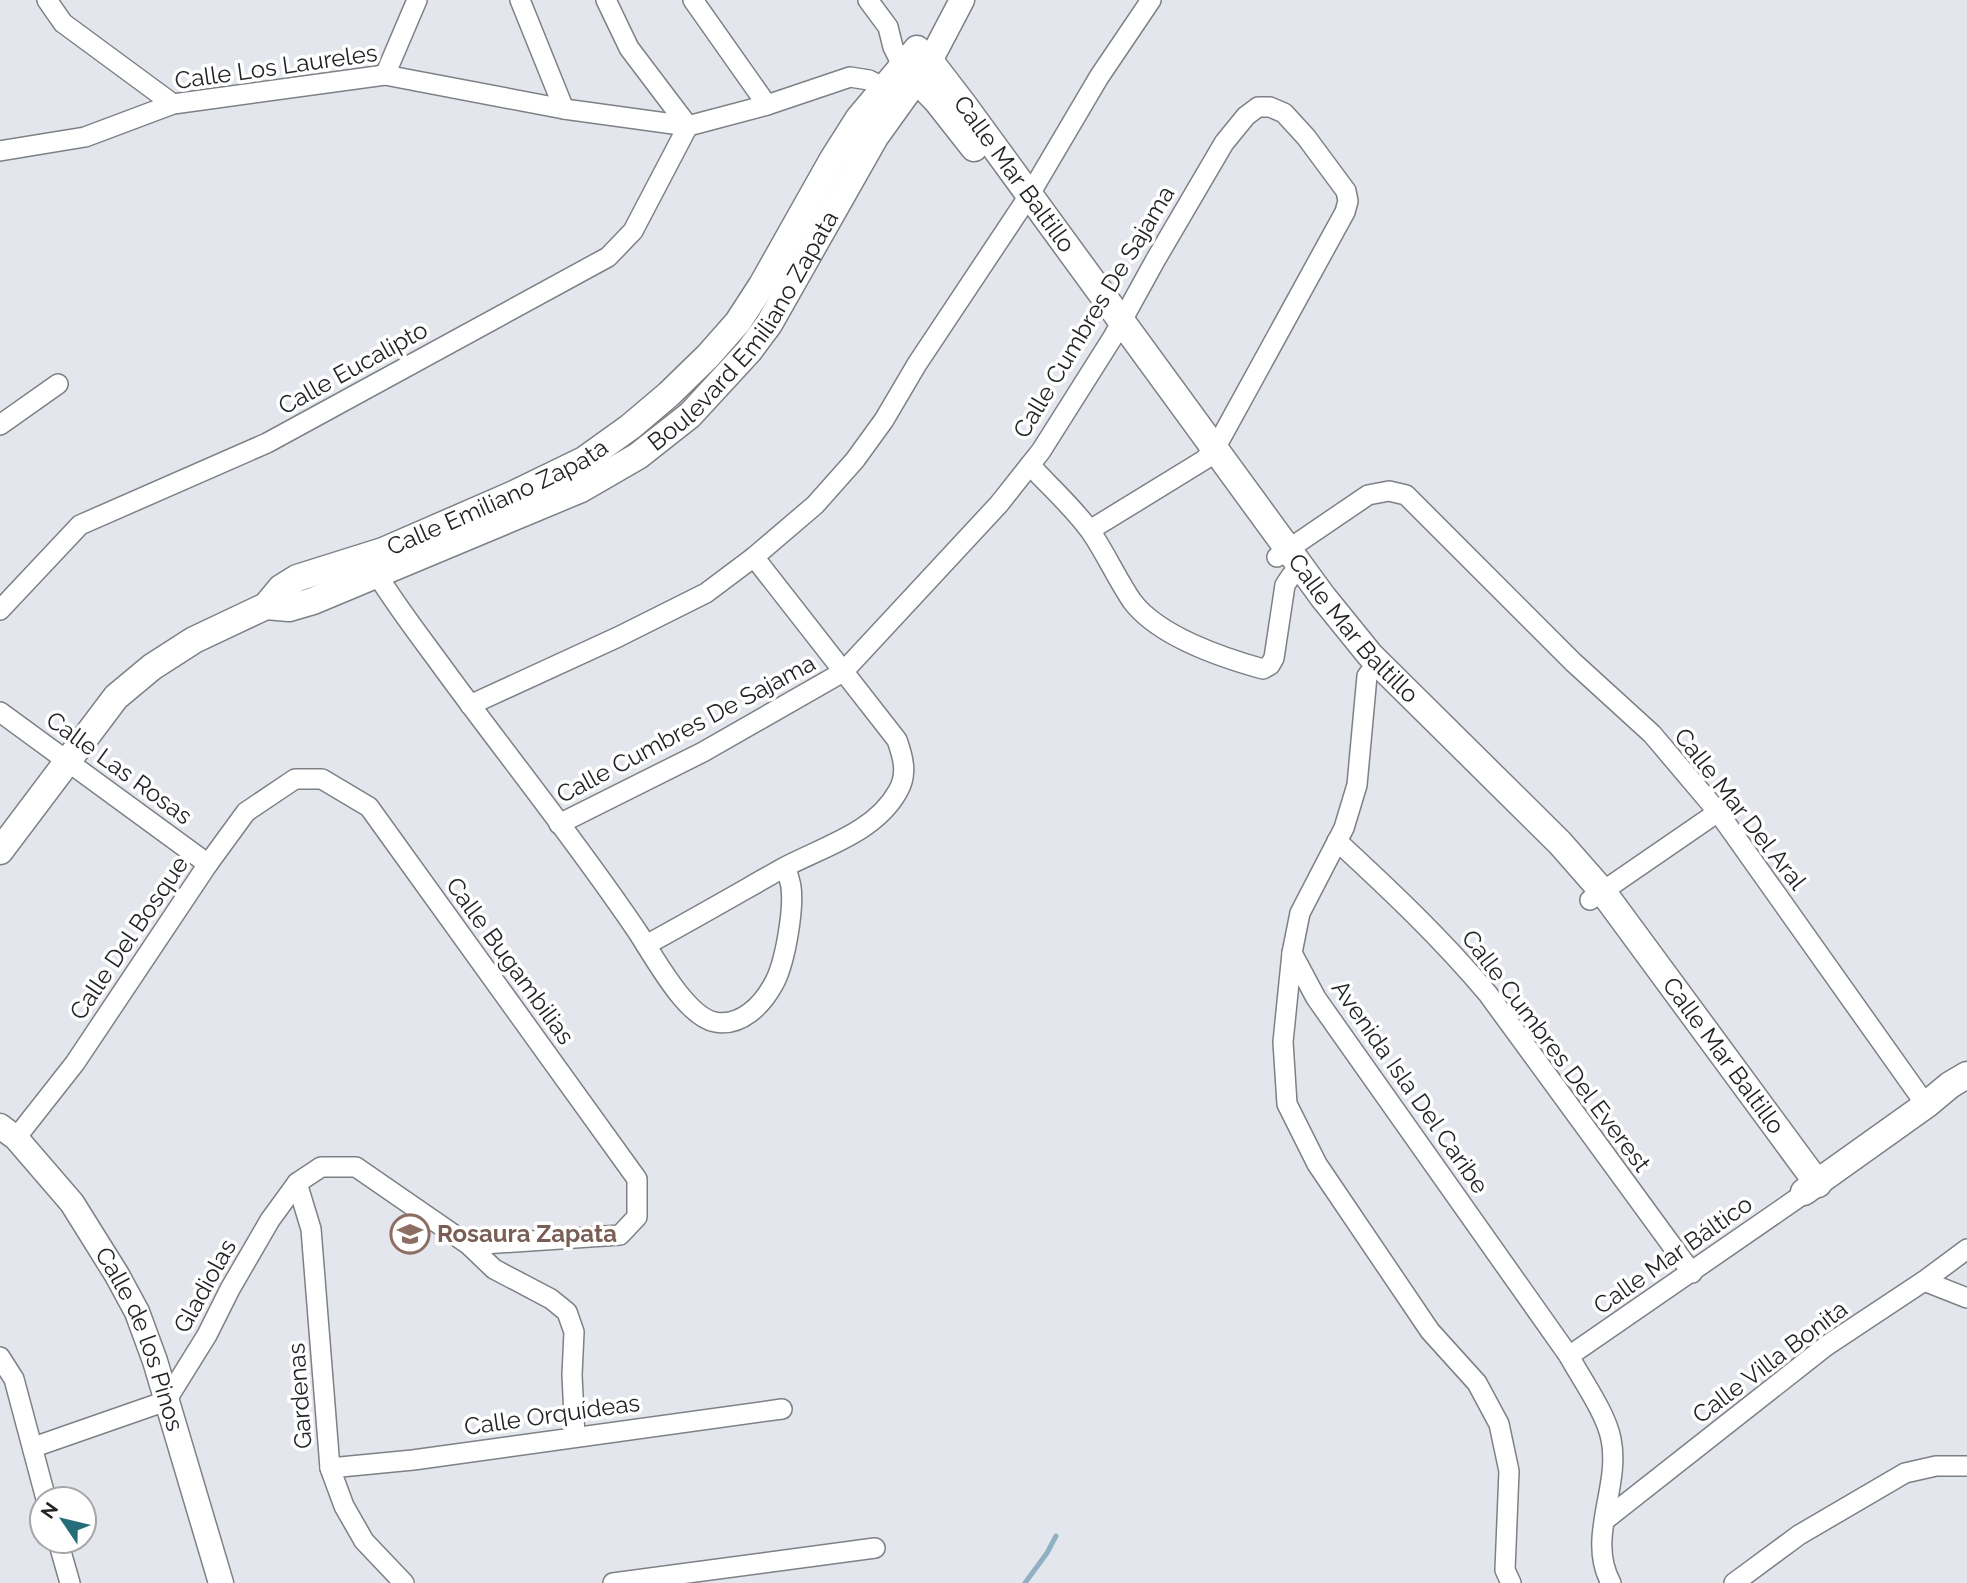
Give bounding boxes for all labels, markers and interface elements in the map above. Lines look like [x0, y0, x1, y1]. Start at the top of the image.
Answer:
street label: Calle Los Laureles [173, 38, 379, 95]
street label: Calle Mar Baltillo [948, 90, 1082, 258]
street label: Calle Cumbres De Sajama [1007, 180, 1180, 443]
street label: Boulevard Emiliano Zapata [642, 206, 844, 457]
street label: Calle Eucalipto [273, 315, 432, 421]
street label: Calle Emiliano Zapata [382, 433, 613, 562]
street label: Calle Mar Baltillo [1282, 548, 1425, 709]
street label: Calle Cumbres De Sajama [551, 648, 820, 809]
street label: Calle Las Rosas [41, 705, 198, 830]
street label: Calle Mar Del Aral [1668, 722, 1813, 896]
street label: Calle Del Bosque [63, 850, 194, 1025]
street label: Calle Bugambilias [440, 871, 581, 1050]
street label: Calle Cumbres Del Everest [1456, 924, 1657, 1178]
street label: Calle Mar Baltillo [1657, 971, 1791, 1139]
street label: Avenida Isla Del Caribe [1326, 975, 1495, 1199]
street label: Calle Mar Báltico [1588, 1189, 1758, 1320]
school or university icon: Rosaura Zapata [389, 1213, 431, 1255]
place label: Rosaura Zapata [437, 1219, 617, 1248]
street label: Gladiolas [167, 1234, 242, 1338]
street label: Calle de los Pinos [89, 1242, 190, 1434]
street label: Calle Villa Bonita [1687, 1294, 1853, 1429]
street label: Gardenas [281, 1342, 318, 1450]
street label: Calle Orquídeas [462, 1388, 642, 1441]
north arrow [28, 1485, 98, 1555]
text: N [36, 1498, 62, 1522]

